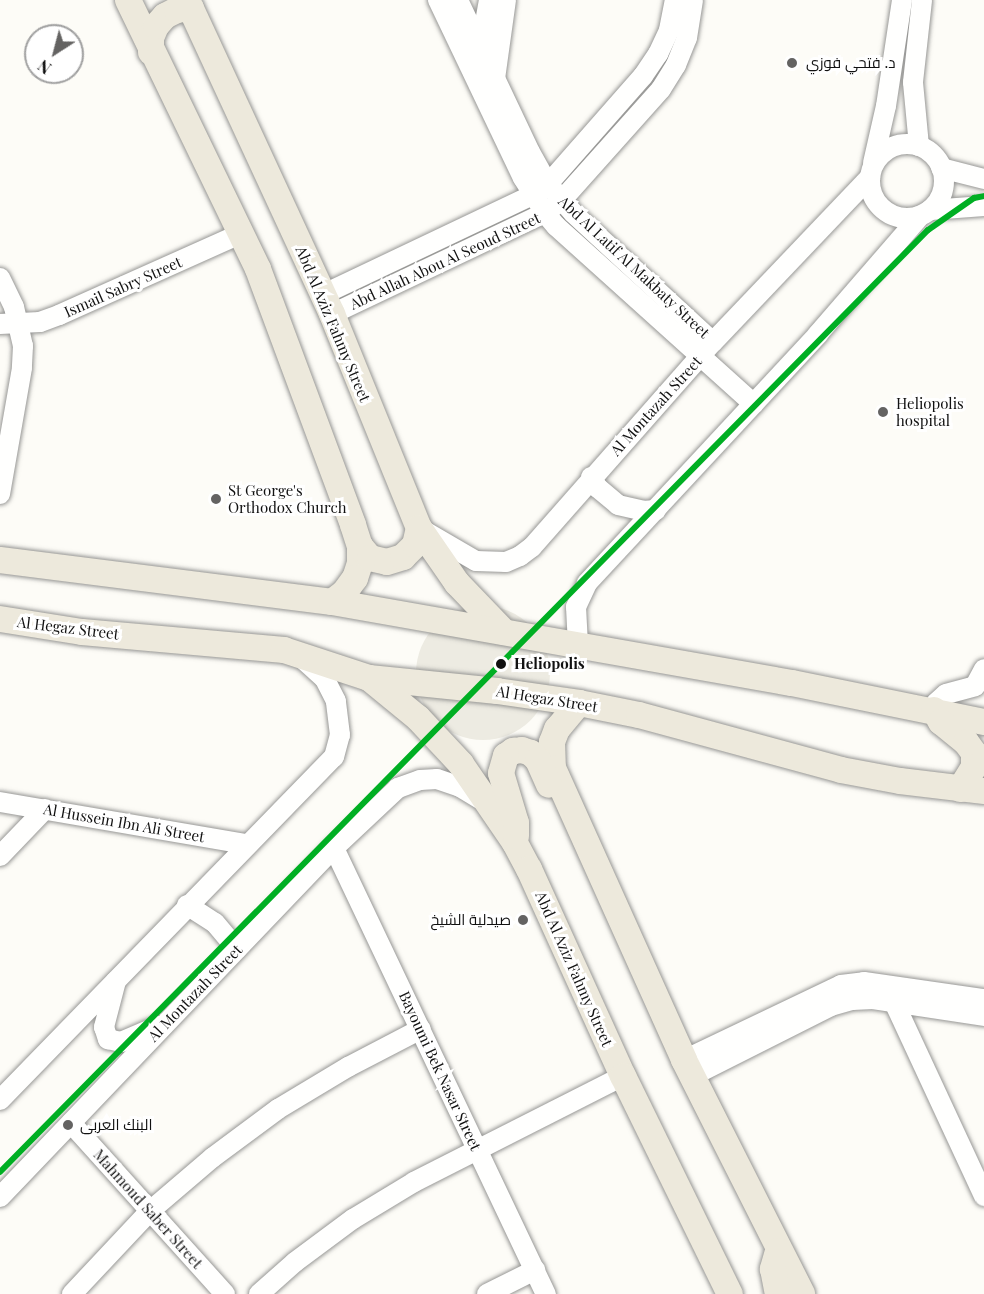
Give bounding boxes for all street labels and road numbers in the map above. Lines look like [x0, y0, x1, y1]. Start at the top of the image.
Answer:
street label: Abd Al Latif Al Makbaty Street [554, 192, 714, 342]
street label: Abd Allah Abou Al Seoud Street [346, 209, 544, 313]
street label: Abd Al Aziz Fahmy Street [292, 243, 374, 405]
street label: Ismail Sabry Street [61, 253, 185, 321]
street label: Al Montazah Street [607, 353, 705, 459]
street label: Al Hegaz Street [16, 613, 120, 643]
street label: Al Hegaz Street [495, 682, 599, 716]
street label: Al Hussein Ibn Ali Street [42, 800, 206, 846]
street label: Abd Al Aziz Fahmy Street [531, 888, 617, 1050]
street label: Al Montazah Street [144, 941, 246, 1045]
street label: Bayoumi Bek Nasar Street [395, 988, 485, 1154]
street label: Mahmoud Saber Street [90, 1146, 206, 1272]

